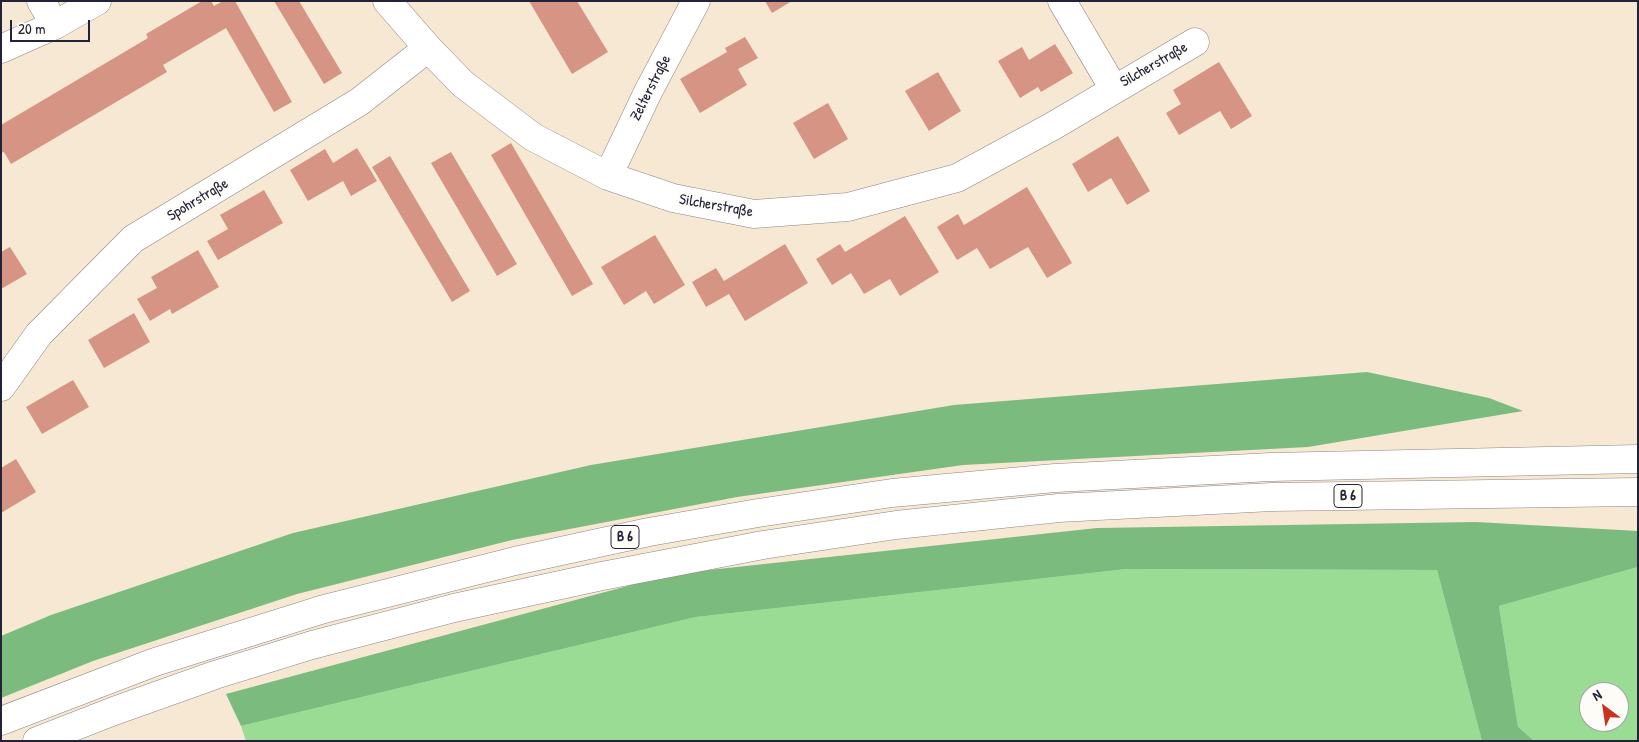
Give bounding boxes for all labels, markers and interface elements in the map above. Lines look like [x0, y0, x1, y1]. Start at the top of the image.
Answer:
scale bar [12, 10, 92, 42]
text: 20 m [18, 18, 45, 39]
street label: Silcherstraße [1117, 39, 1191, 91]
street label: Zelterstraße [627, 52, 675, 124]
street label: Spohrstraße [164, 175, 232, 225]
street label: Silcherstraße [678, 191, 754, 221]
road number: B 6 [1334, 484, 1362, 508]
road number: B 6 [611, 526, 639, 548]
north arrow [1579, 682, 1629, 732]
text: N [1588, 685, 1605, 705]

